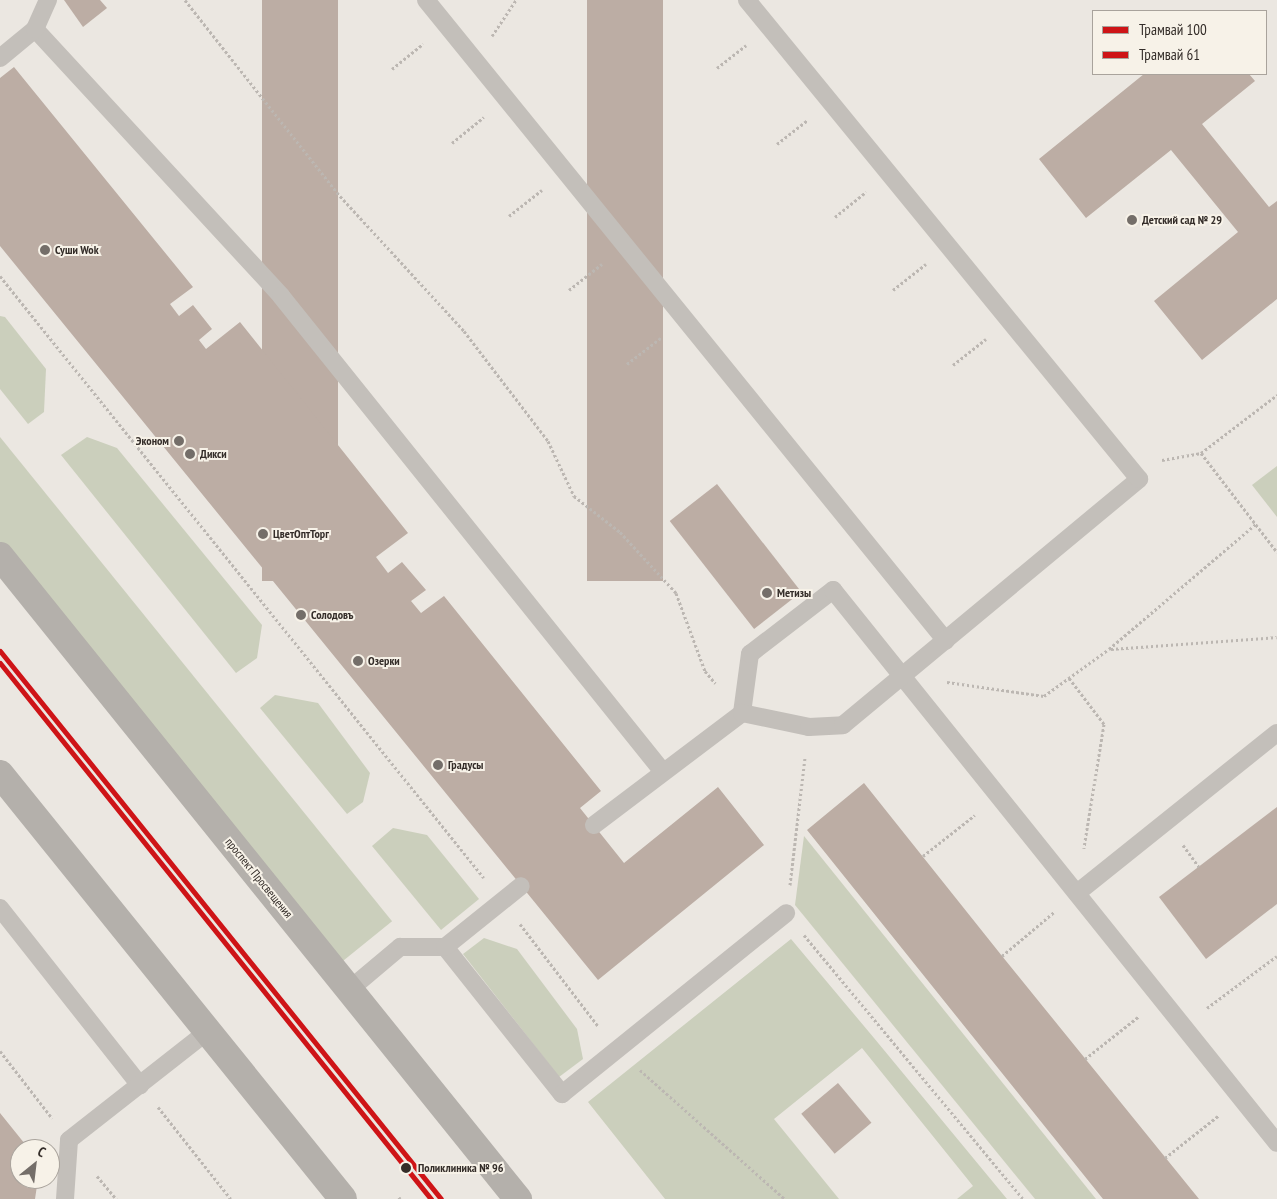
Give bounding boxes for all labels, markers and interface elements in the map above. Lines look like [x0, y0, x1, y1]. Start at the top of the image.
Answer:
legend [1092, 10, 1267, 75]
text: Трамвай 100 [1139, 20, 1207, 39]
text: Трамвай 61 [1139, 45, 1200, 64]
place label: Детский сад № 29 [1142, 213, 1222, 227]
marker: Детский сад № 29 [1126, 214, 1138, 226]
place label: Суши Wok [55, 243, 99, 257]
marker: Суши Wok [39, 244, 51, 256]
place label: Эконом [136, 434, 169, 448]
marker: Эконом [173, 435, 185, 447]
place label: Дикси [200, 447, 227, 461]
marker: Дикси [184, 448, 196, 460]
place label: ЦветОптТорг [273, 527, 329, 541]
marker: ЦветОптТорг [257, 528, 269, 540]
place label: Метизы [777, 586, 811, 600]
marker: Метизы [761, 587, 773, 599]
place label: Солодовъ [311, 608, 354, 622]
marker: Солодовъ [295, 609, 307, 621]
place label: Озерки [368, 654, 400, 668]
marker: Озерки [352, 655, 364, 667]
place label: Градусы [448, 758, 483, 772]
marker: Градусы [432, 759, 444, 771]
street label: проспект Просвещения [222, 835, 296, 921]
north arrow [10, 1139, 60, 1189]
text: С [35, 1142, 49, 1161]
marker: Поликлиника № 96 [398, 1160, 414, 1176]
place label: Поликлиника № 96 [418, 1161, 503, 1175]

